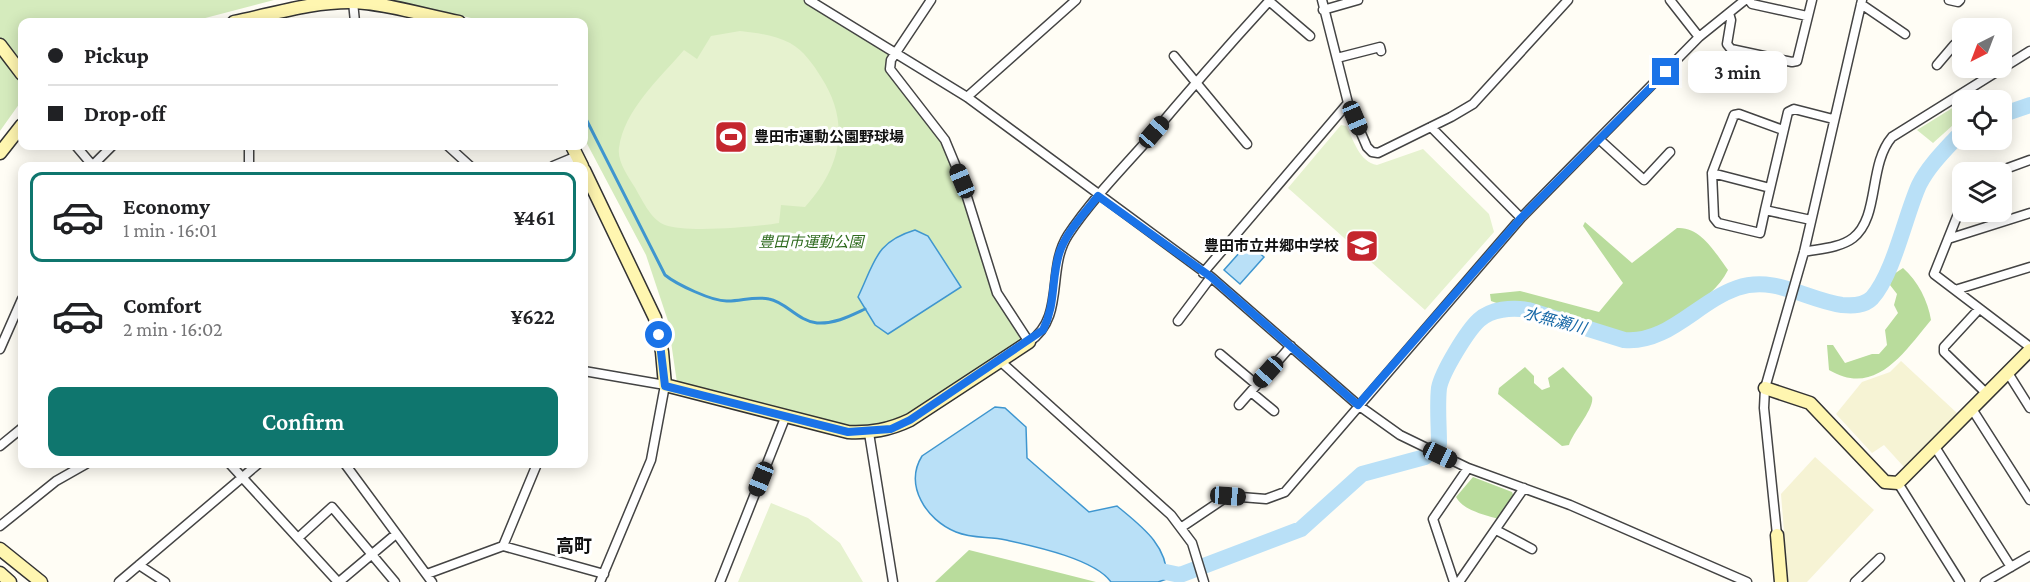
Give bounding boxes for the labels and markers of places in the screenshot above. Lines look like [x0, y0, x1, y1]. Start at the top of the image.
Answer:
sports icon: 豊田市運動公園野球場 [713, 119, 749, 155]
place label: 豊田市運動公園野球場 [754, 129, 904, 145]
school or university icon: 豊田市立井郷中学校 [1344, 228, 1380, 264]
place label: 豊田市立井郷中学校 [1204, 237, 1339, 254]

